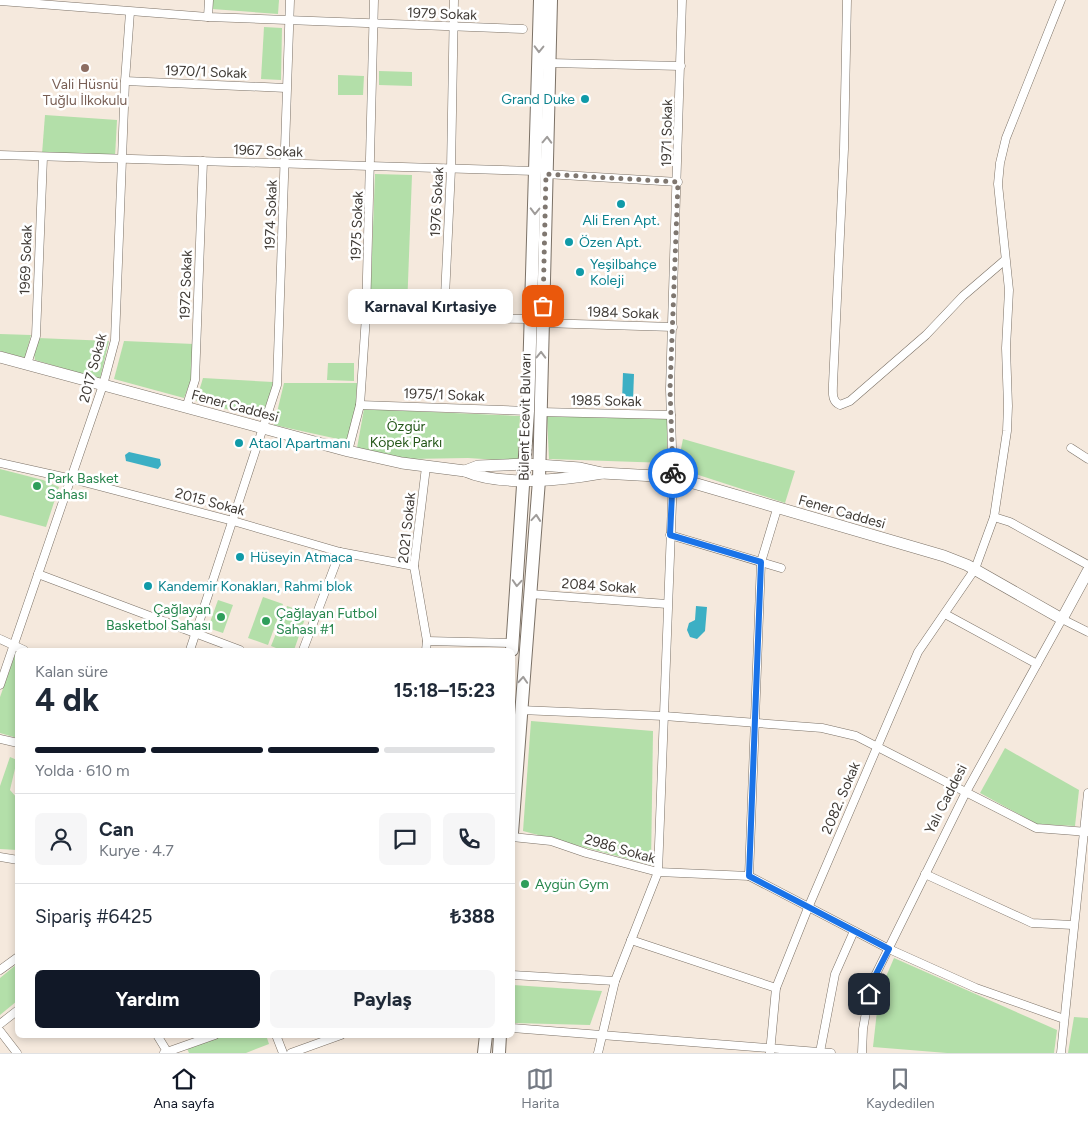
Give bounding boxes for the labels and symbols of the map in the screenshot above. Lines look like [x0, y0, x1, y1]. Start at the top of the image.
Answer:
street label: 1979 Sokak [407, 4, 477, 24]
one-way arrow [533, 45, 544, 53]
marker: Vali Hüsnü Tuğlu İlkokulu [79, 62, 91, 74]
street label: 1970/1 Sokak [165, 62, 248, 82]
place label: Vali Hüsnü Tuğlu İlkokulu [43, 76, 127, 109]
place label: Grand Duke [501, 91, 575, 108]
marker: Grand Duke [579, 93, 591, 105]
street label: 1971 Sokak [658, 99, 676, 167]
one-way arrow [542, 136, 553, 144]
street label: 1967 Sokak [233, 141, 303, 161]
street label: 1976 Sokak [427, 166, 447, 237]
street label: 1974 Sokak [261, 179, 281, 251]
street label: 1975 Sokak [347, 191, 367, 261]
marker: Ali Eren Apt. [615, 198, 627, 210]
one-way arrow [530, 208, 540, 215]
place label: Ali Eren Apt. [582, 212, 660, 229]
street label: 1969 Sokak [16, 224, 36, 295]
place label: Özen Apt. [579, 234, 642, 251]
marker: Özen Apt. [563, 236, 575, 248]
street label: 1972 Sokak [176, 250, 196, 320]
place label: Yeşilbahçe Koleji [590, 256, 657, 289]
marker: Yeşilbahçe Koleji [574, 266, 586, 278]
pin [522, 285, 564, 327]
callout: Karnaval Kırtasiye [348, 288, 513, 324]
street label: 1984 Sokak [587, 303, 659, 323]
street label: 2017 Sokak [76, 331, 110, 404]
one-way arrow [536, 351, 547, 359]
street label: Bülent Ecevit Bulvarı [515, 353, 535, 481]
street label: 1975/1 Sokak [403, 385, 485, 405]
street label: Fener Caddesi [189, 386, 281, 426]
street label: 1985 Sokak [570, 392, 642, 410]
park label: Özgür Köpek Parkı [370, 418, 442, 451]
place label: Ataol Apartmanı [249, 435, 351, 452]
marker: Ataol Apartmanı [233, 437, 245, 449]
courier [648, 448, 698, 498]
place label: Park Basket Sahası [47, 470, 119, 503]
marker: Park Basket Sahası [31, 480, 43, 492]
street label: 2015 Sokak [173, 485, 247, 520]
street label: Fener Caddesi [796, 491, 888, 533]
street label: 2021 Sokak [395, 492, 419, 564]
one-way arrow [530, 513, 541, 521]
place label: Hüseyin Atmaca [250, 549, 353, 566]
marker: Hüseyin Atmaca [234, 551, 246, 563]
street label: 2084 Sokak [561, 575, 637, 597]
place label: Kandemir Konakları, Rahmi blok [158, 578, 352, 595]
one-way arrow [512, 579, 523, 587]
marker: Kandemir Konakları, Rahmi blok [142, 580, 154, 592]
place label: Çağlayan Basketbol Sahası [106, 601, 211, 634]
place label: Çağlayan Futbol Sahası #1 [276, 605, 377, 638]
marker: Çağlayan Basketbol Sahası [215, 611, 227, 623]
marker: Çağlayan Futbol Sahası #1 [260, 615, 272, 627]
one-way arrow [517, 675, 528, 683]
street label: 2082. Sokak [818, 759, 864, 837]
street label: Yalı Caddesi [921, 761, 971, 837]
street label: 2986 Sokak [583, 831, 658, 867]
place label: Aygün Gym [535, 876, 609, 893]
marker: Aygün Gym [519, 878, 531, 890]
pin [848, 973, 890, 1015]

